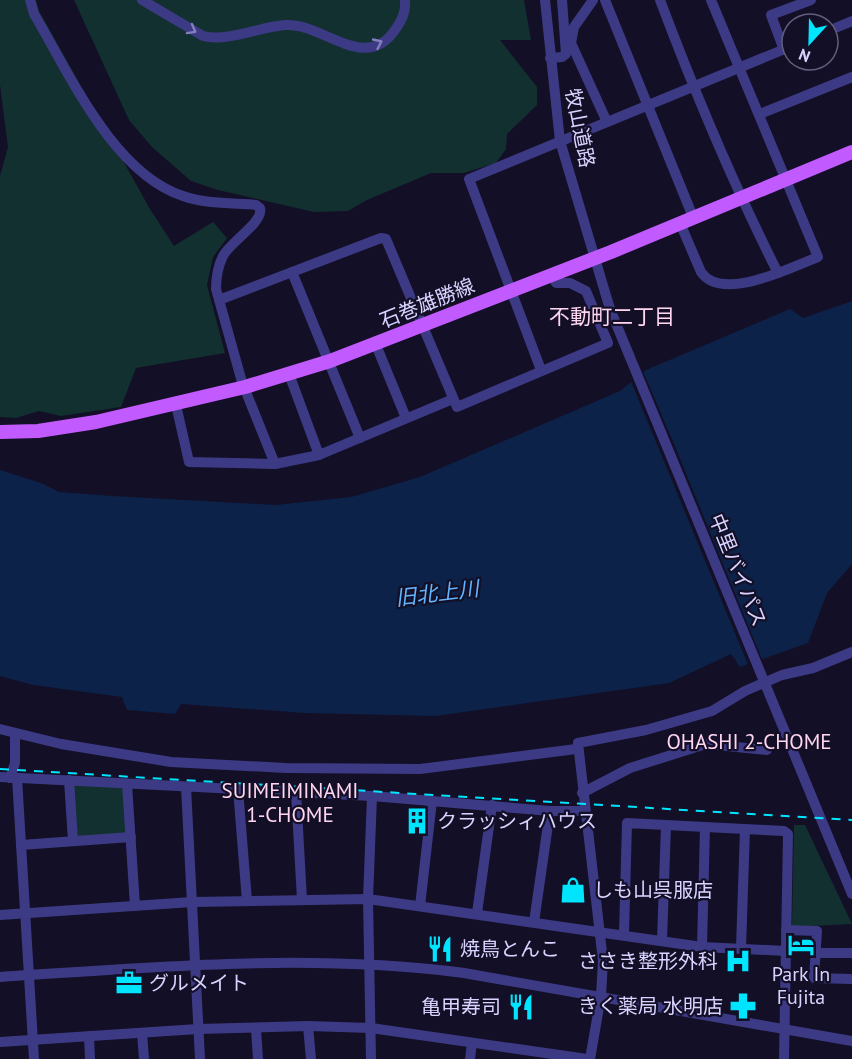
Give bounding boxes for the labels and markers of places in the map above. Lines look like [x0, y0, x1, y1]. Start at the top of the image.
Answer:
building icon: クラッシィハウス [402, 806, 432, 836]
place label: クラッシィハウス [437, 808, 597, 834]
shop icon: しも山呉服店 [558, 875, 588, 905]
place label: しも山呉服店 [593, 877, 713, 903]
hotel icon: Park In Fujita [786, 930, 816, 960]
restaurant icon: 焼鳥とんこ [425, 934, 455, 964]
place label: 焼鳥とんこ [460, 936, 560, 962]
hospital icon: ささき整形外科 [723, 946, 753, 976]
place label: ささき整形外科 [578, 948, 718, 974]
place label: Park In Fujita [772, 961, 830, 1010]
office icon: グルメイト [114, 968, 144, 998]
place label: グルメイト [149, 970, 249, 996]
pharmacy icon: きく薬局 水明店 [728, 991, 758, 1021]
restaurant icon: 亀甲寿司 [506, 992, 536, 1022]
place label: きく薬局 水明店 [578, 993, 723, 1019]
place label: 亀甲寿司 [421, 994, 501, 1020]

